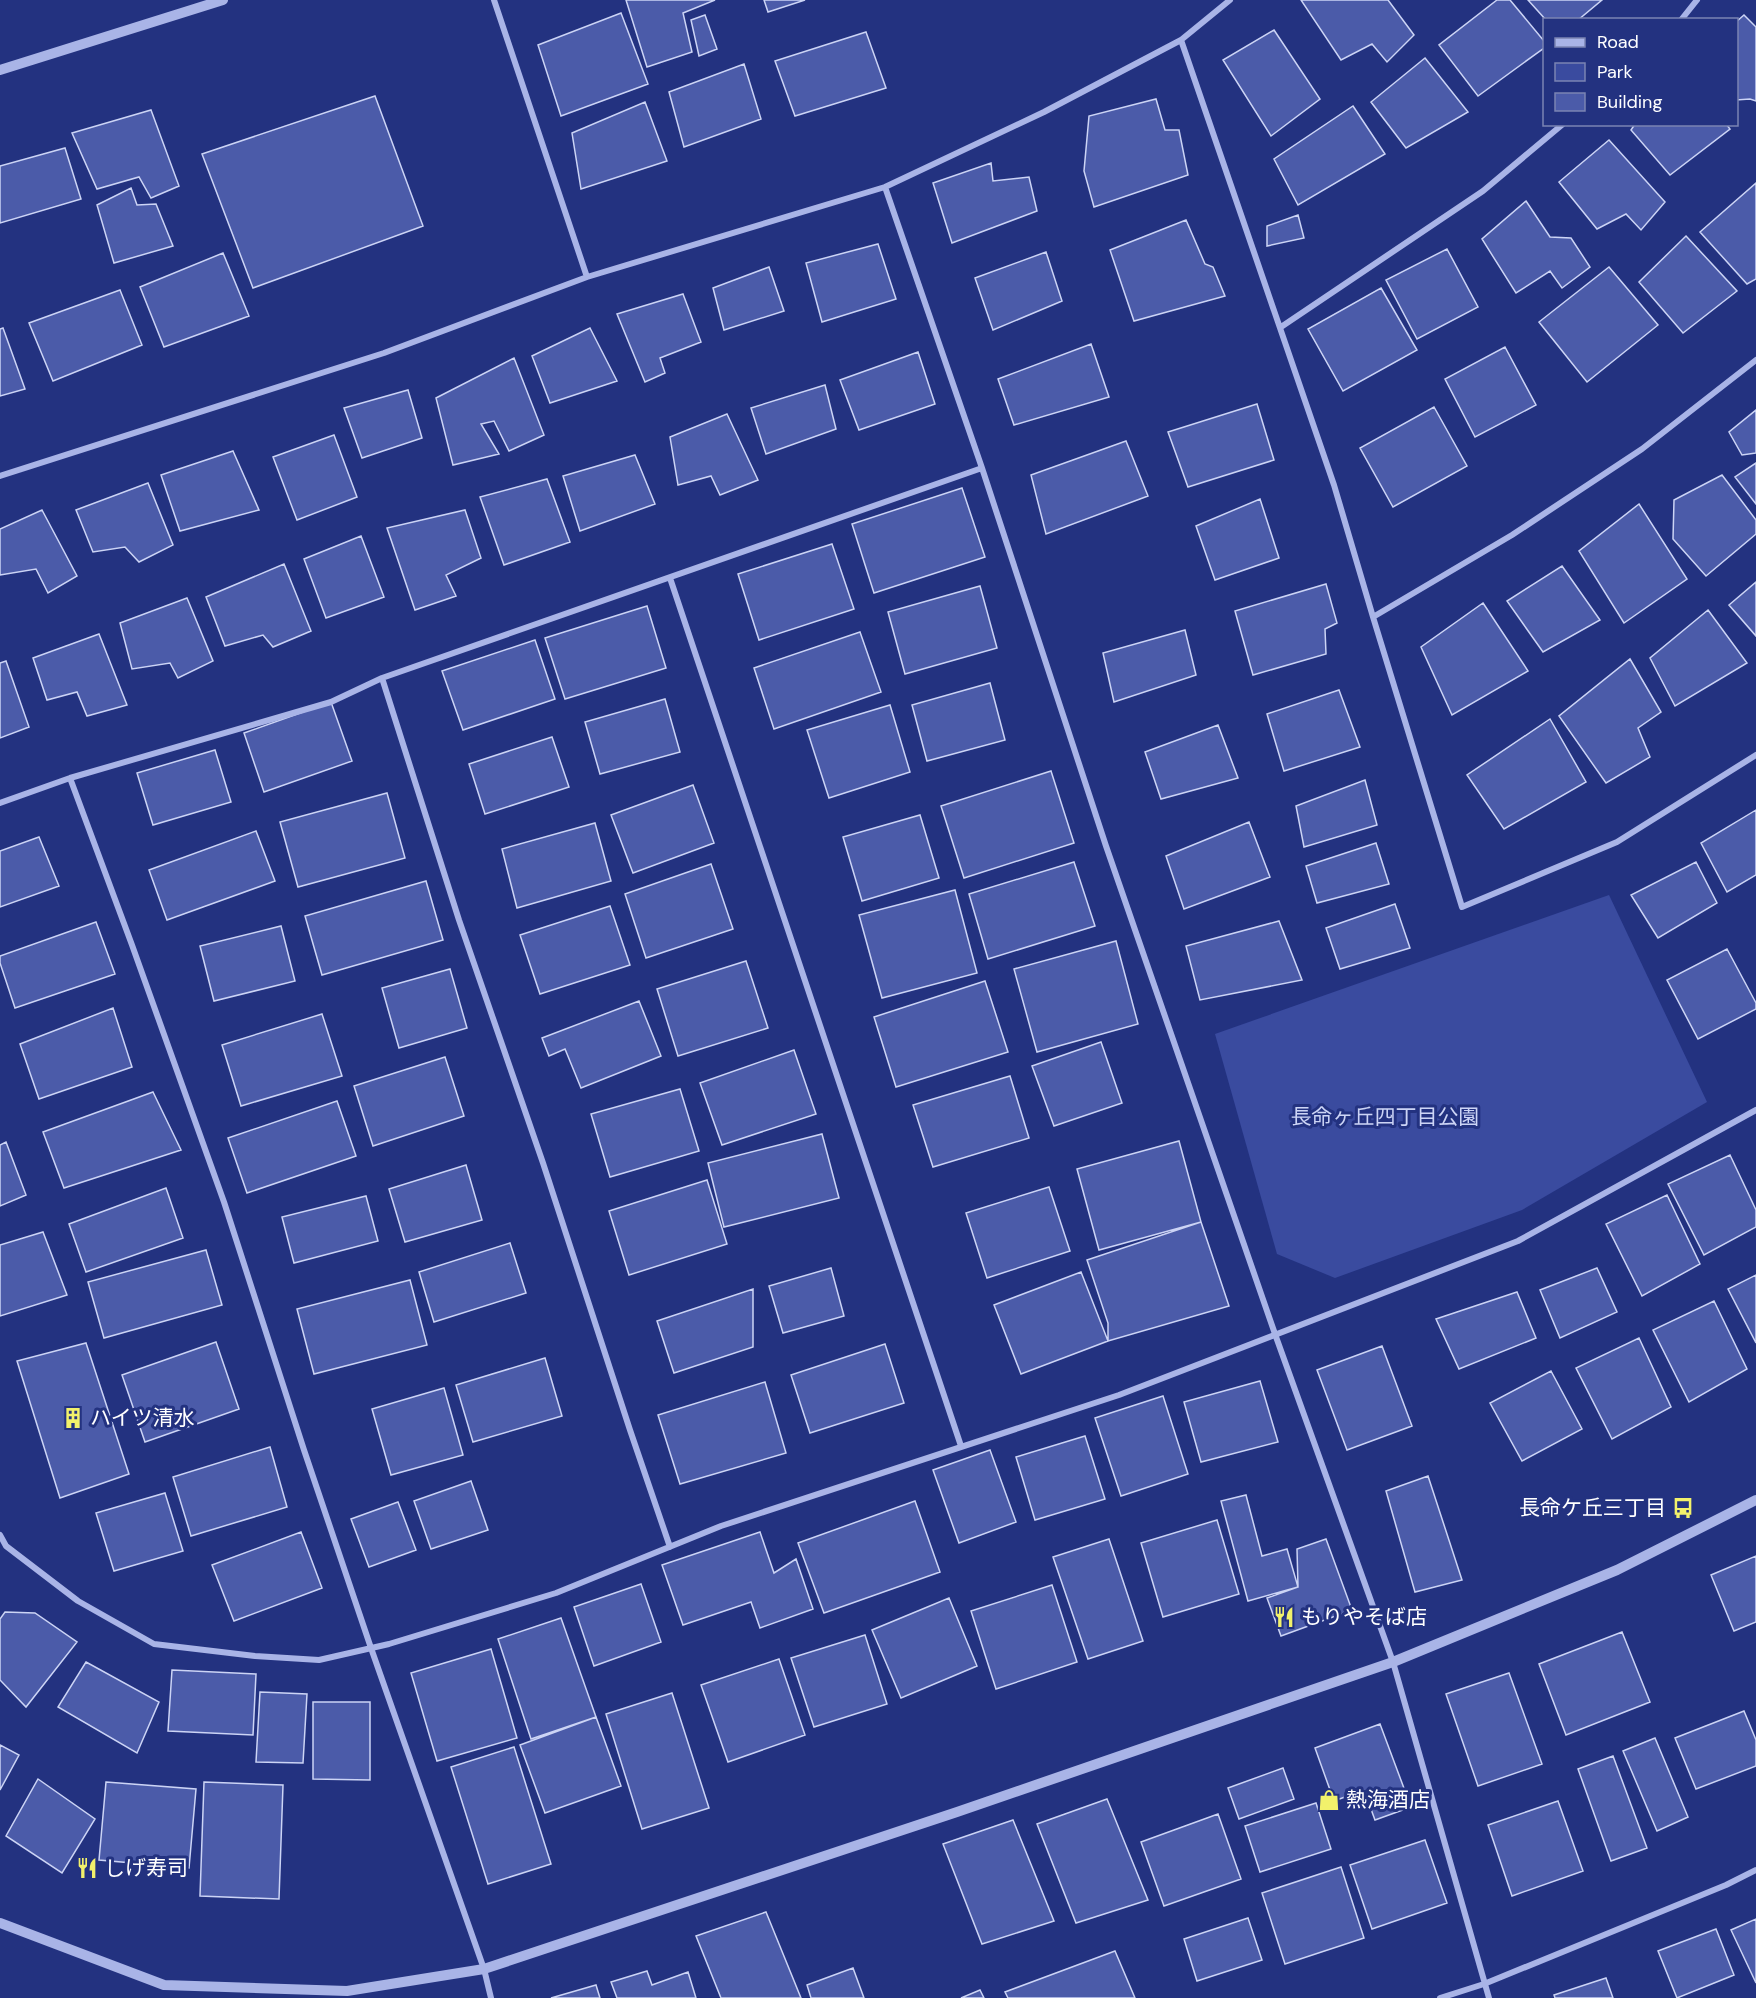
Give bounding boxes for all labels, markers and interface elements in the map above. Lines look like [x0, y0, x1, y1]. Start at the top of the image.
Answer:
legend [1543, 18, 1738, 126]
text: Road [1597, 30, 1639, 54]
text: Park [1597, 60, 1633, 84]
text: Building [1597, 90, 1662, 114]
park label: 長命ヶ丘四丁目公園 [1291, 1103, 1480, 1131]
place label: ハイツ清水 [90, 1404, 195, 1432]
building icon: ハイツ清水 [61, 1406, 85, 1430]
place label: 長命ケ丘三丁目 [1519, 1494, 1666, 1522]
bus stop icon: 長命ケ丘三丁目 [1671, 1496, 1695, 1520]
place label: もりやそば店 [1301, 1603, 1427, 1631]
restaurant icon: もりやそば店 [1272, 1605, 1296, 1629]
place label: 熱海酒店 [1346, 1786, 1430, 1814]
shop icon: 熱海酒店 [1317, 1788, 1341, 1812]
place label: しげ寿司 [104, 1854, 188, 1882]
restaurant icon: しげ寿司 [75, 1856, 99, 1880]

